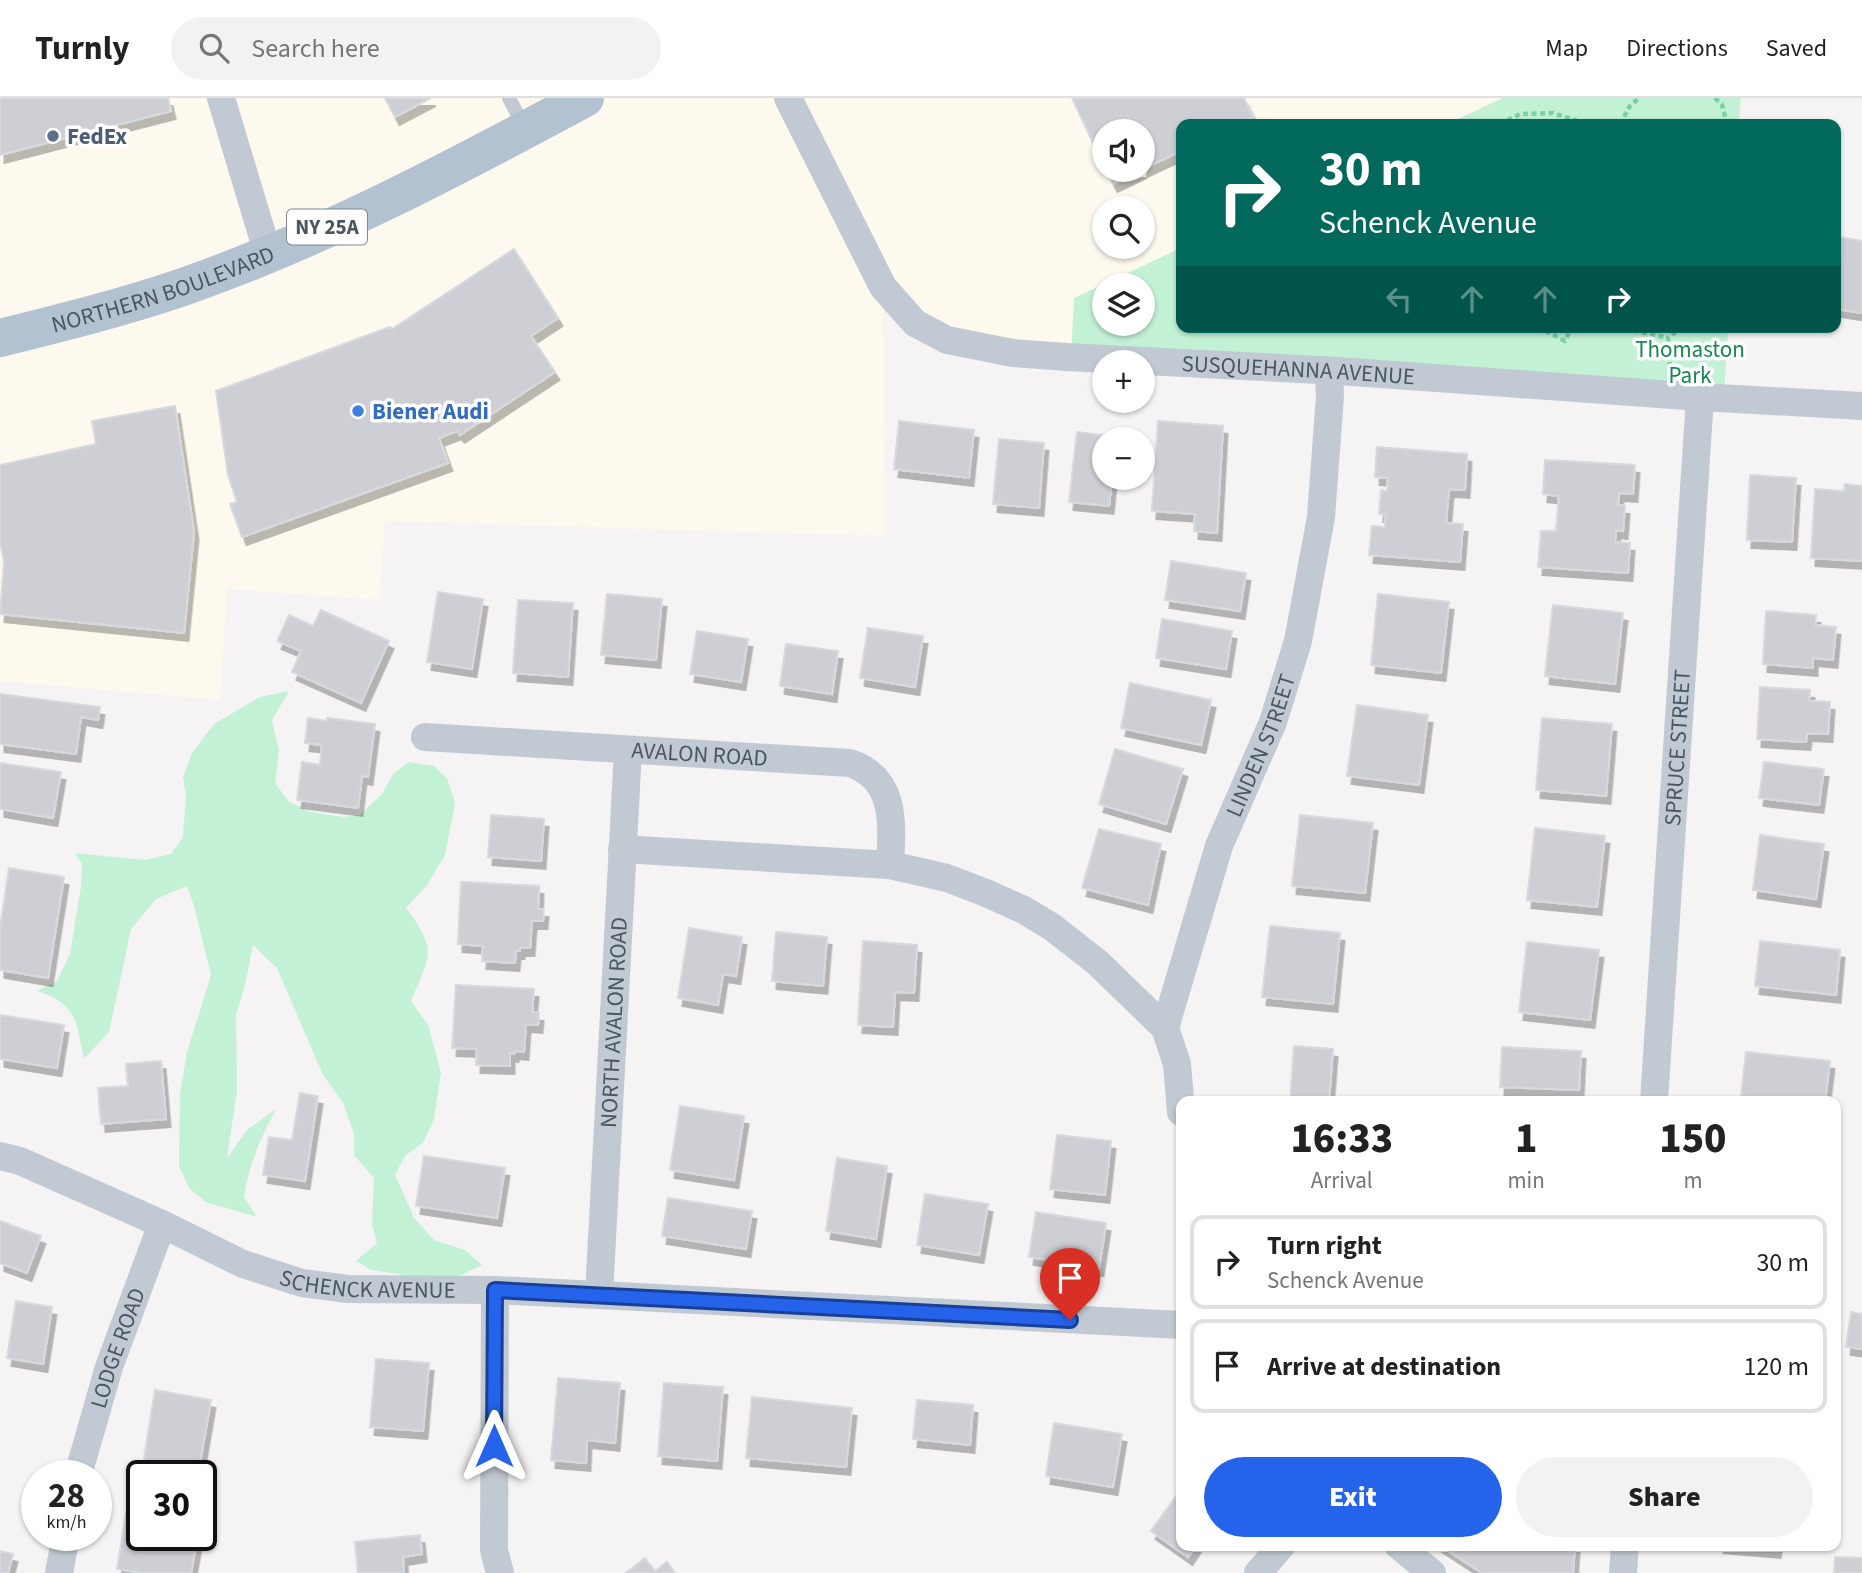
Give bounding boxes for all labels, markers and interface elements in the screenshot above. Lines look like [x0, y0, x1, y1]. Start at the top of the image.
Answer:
search box [171, 17, 661, 80]
text: Turnly [35, 25, 129, 72]
icon: search [195, 29, 233, 67]
text: Search here [251, 30, 380, 67]
text: Map [1545, 31, 1588, 66]
text: Directions [1626, 31, 1728, 66]
text: Saved [1766, 31, 1827, 66]
map controls [1092, 119, 1155, 490]
button: sound [1092, 119, 1155, 182]
place label: FedEx [67, 120, 127, 153]
marker: FedEx [45, 128, 61, 144]
text: 30 m [1319, 135, 1423, 205]
icon: right [1204, 147, 1295, 238]
button: search [1092, 196, 1155, 259]
text: Schenck Avenue [1319, 200, 1537, 246]
road number: NY 25A [287, 209, 367, 244]
street label: NORTHERN BOULEVARD [48, 238, 280, 341]
button: layers [1092, 273, 1155, 336]
icon: left [1380, 280, 1418, 318]
icon: ahead [1453, 280, 1491, 318]
icon: ahead [1526, 280, 1564, 318]
icon: right [1599, 280, 1637, 318]
park label: Thomaston Park [1635, 333, 1745, 392]
street label: SUSQUEHANNA AVENUE [1181, 347, 1416, 393]
button: + [1092, 350, 1155, 413]
place label: Biener Audi [372, 395, 489, 428]
marker: Biener Audi [350, 403, 366, 419]
button: − [1092, 427, 1155, 490]
street label: SPRUCE STREET [1656, 668, 1699, 827]
street label: LINDEN STREET [1218, 670, 1304, 822]
street label: AVALON ROAD [630, 734, 769, 775]
street label: NORTH AVALON ROAD [592, 916, 636, 1129]
text: 16:33 [1290, 1109, 1393, 1169]
text: 1 [1515, 1109, 1537, 1169]
text: 150 [1659, 1109, 1727, 1169]
text: Arrival [1311, 1164, 1373, 1197]
text: min [1508, 1164, 1545, 1197]
text: m [1683, 1164, 1702, 1197]
text: Turn right [1267, 1227, 1382, 1264]
icon: right [1208, 1243, 1246, 1281]
text: 30 m [1756, 1244, 1809, 1281]
pin [1040, 1248, 1100, 1320]
icon: arrive [1051, 1259, 1089, 1297]
street label: SCHENCK AVENUE [275, 1261, 456, 1307]
text: Schenck Avenue [1267, 1264, 1424, 1297]
street label: LODGE ROAD [82, 1283, 154, 1412]
icon: arrive [1208, 1347, 1246, 1385]
text: Arrive at destination [1267, 1348, 1501, 1385]
text: 120 m [1743, 1348, 1809, 1385]
position arrow [457, 1409, 531, 1483]
button: Exit [1204, 1457, 1502, 1537]
button: Share [1516, 1457, 1813, 1537]
speed limit sign: 30 [126, 1460, 217, 1551]
text: 28 [48, 1471, 85, 1521]
text: km/h [47, 1510, 86, 1535]

